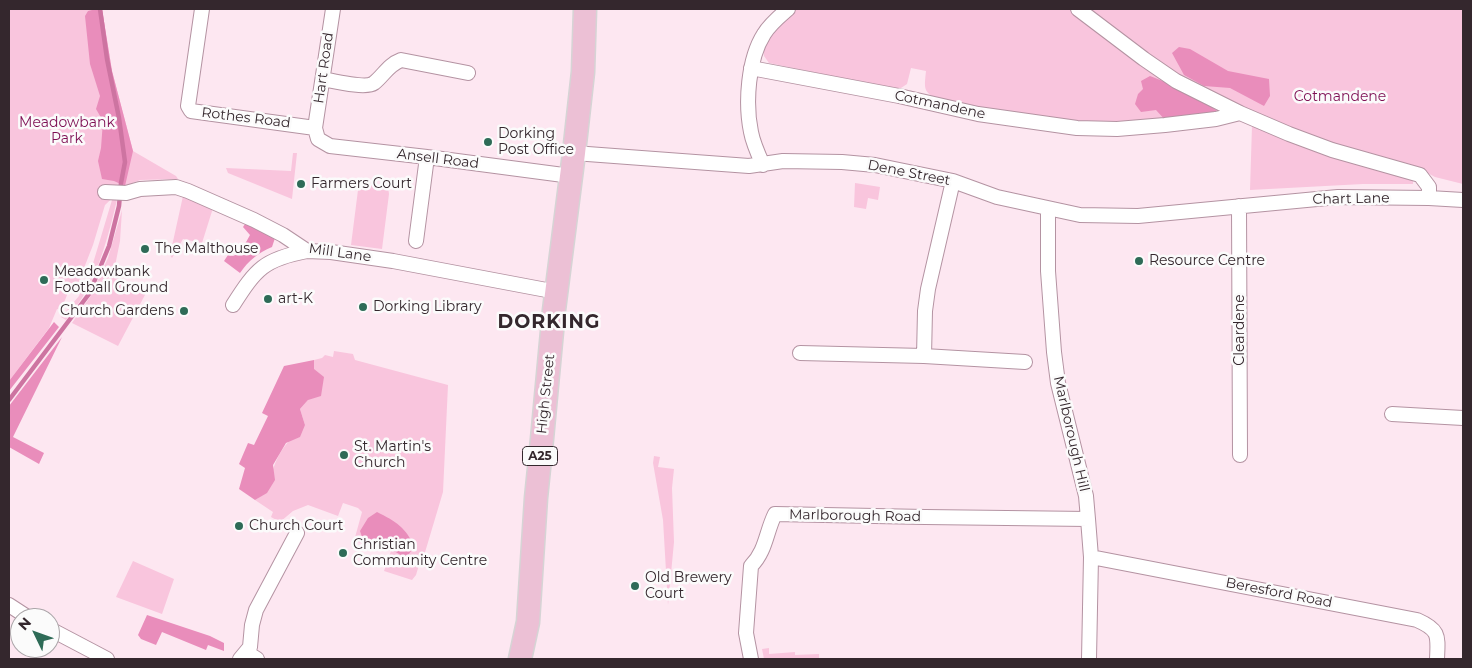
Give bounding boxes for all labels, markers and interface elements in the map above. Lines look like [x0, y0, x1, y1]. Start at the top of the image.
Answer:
street label: Hart Road [311, 31, 337, 105]
street label: Cotmandene [893, 87, 987, 123]
park label: Cotmandene [1294, 89, 1386, 105]
street label: Rothes Road [201, 104, 291, 132]
park label: Meadowbank Park [19, 115, 115, 148]
place label: Dorking Post Office [498, 126, 574, 158]
marker: Dorking Post Office [482, 136, 494, 148]
street label: Ansell Road [396, 146, 480, 172]
street label: Dene Street [866, 157, 952, 189]
place label: Farmers Court [311, 176, 412, 192]
marker: Farmers Court [295, 178, 307, 190]
street label: Chart Lane [1312, 190, 1390, 208]
street label: Mill Lane [308, 240, 372, 266]
place label: The Malthouse [155, 241, 259, 257]
marker: The Malthouse [139, 243, 151, 255]
place label: Resource Centre [1149, 253, 1265, 269]
marker: Resource Centre [1133, 255, 1145, 267]
place label: Meadowbank Football Ground [54, 264, 168, 296]
marker: Meadowbank Football Ground [38, 274, 50, 286]
place label: art-K [278, 291, 313, 307]
marker: art-K [262, 293, 274, 305]
street label: Cleardene [1232, 294, 1248, 366]
place label: Dorking Library [373, 299, 482, 315]
marker: Dorking Library [357, 301, 369, 313]
place label: Church Gardens [60, 303, 174, 319]
marker: Church Gardens [178, 305, 190, 317]
district label: DORKING [497, 311, 601, 333]
street label: High Street [533, 353, 559, 435]
street label: Marlborough Hill [1050, 375, 1092, 493]
place label: St. Martin's Church [354, 439, 431, 472]
road number: A25 [522, 446, 558, 466]
marker: St. Martin's Church [338, 449, 350, 461]
street label: Marlborough Road [789, 506, 921, 526]
place label: Church Court [249, 518, 343, 534]
marker: Church Court [233, 520, 245, 532]
place label: Christian Community Centre [353, 537, 487, 570]
marker: Christian Community Centre [337, 547, 349, 559]
place label: Old Brewery Court [645, 570, 732, 602]
street label: Beresford Road [1224, 574, 1334, 612]
marker: Old Brewery Court [629, 580, 641, 592]
north arrow [10, 608, 60, 658]
text: N [14, 613, 35, 634]

